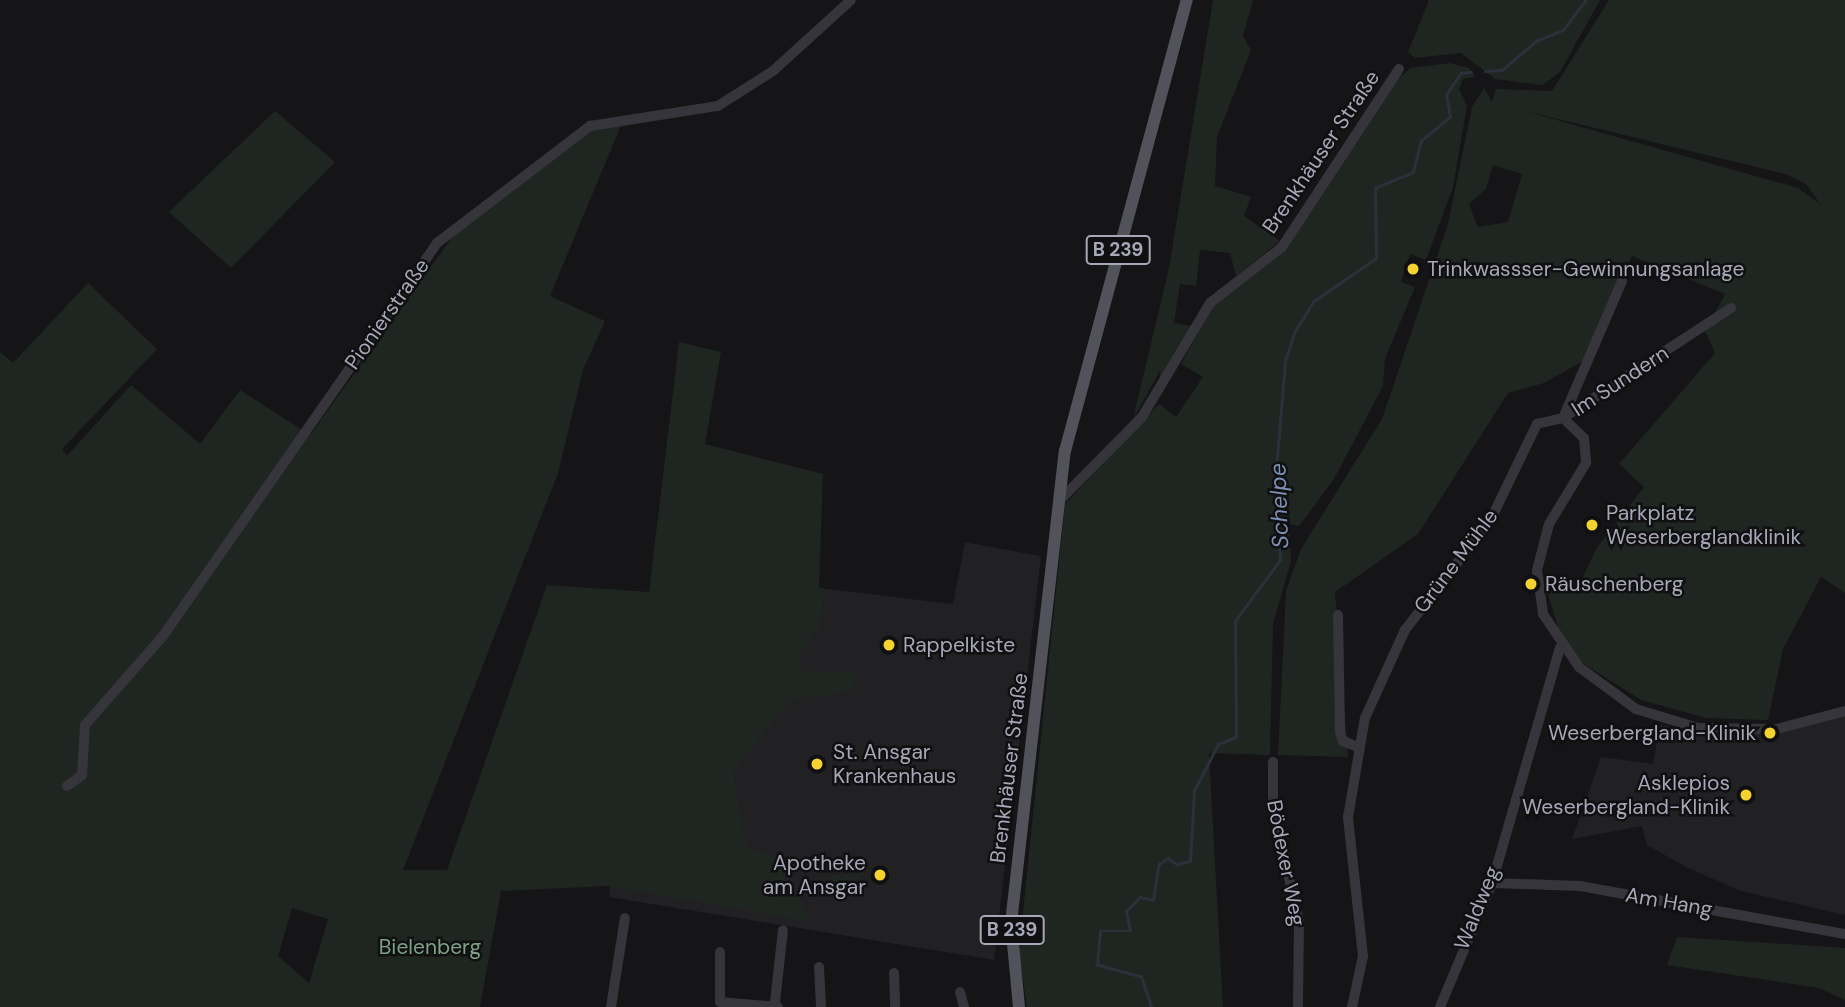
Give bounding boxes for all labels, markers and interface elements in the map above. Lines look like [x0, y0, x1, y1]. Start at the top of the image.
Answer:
street label: Brenkhäuser Straße [1257, 66, 1385, 238]
road number: B 239 [1085, 234, 1151, 266]
street label: Pionierstraße [340, 254, 434, 374]
place label: Trinkwassser-Gewinnungsanlage [1427, 256, 1745, 282]
marker: Trinkwassser-Gewinnungsanlage [1405, 261, 1421, 277]
street label: Im Sundern [1567, 340, 1673, 422]
water label: Schelpe [1264, 463, 1294, 549]
place label: Parkplatz Weserberglandklinik [1606, 500, 1801, 550]
street label: Grüne Mühle [1409, 504, 1503, 618]
marker: Parkplatz Weserberglandklinik [1584, 517, 1600, 533]
place label: Räuschenberg [1545, 571, 1684, 597]
marker: Räuschenberg [1523, 576, 1539, 592]
place label: Rappelkiste [903, 632, 1015, 658]
marker: Rappelkiste [881, 637, 897, 653]
street label: Brenkhäuser Straße [985, 672, 1033, 864]
place label: Weserbergland-Klinik [1548, 720, 1756, 746]
marker: Weserbergland-Klinik [1762, 725, 1778, 741]
place label: St. Ansgar Krankenhaus [833, 739, 956, 789]
marker: St. Ansgar Krankenhaus [807, 754, 827, 774]
place label: Asklepios Weserbergland-Klinik [1522, 770, 1730, 820]
marker: Asklepios Weserbergland-Klinik [1736, 785, 1756, 805]
street label: Bödexer Weg [1261, 798, 1311, 928]
place label: Apotheke am Ansgar [763, 850, 866, 900]
street label: Waldweg [1449, 863, 1505, 953]
marker: Apotheke am Ansgar [872, 867, 888, 883]
street label: Am Hang [1624, 882, 1714, 922]
road number: B 239 [979, 914, 1045, 946]
park label: Bielenberg [379, 934, 481, 960]

